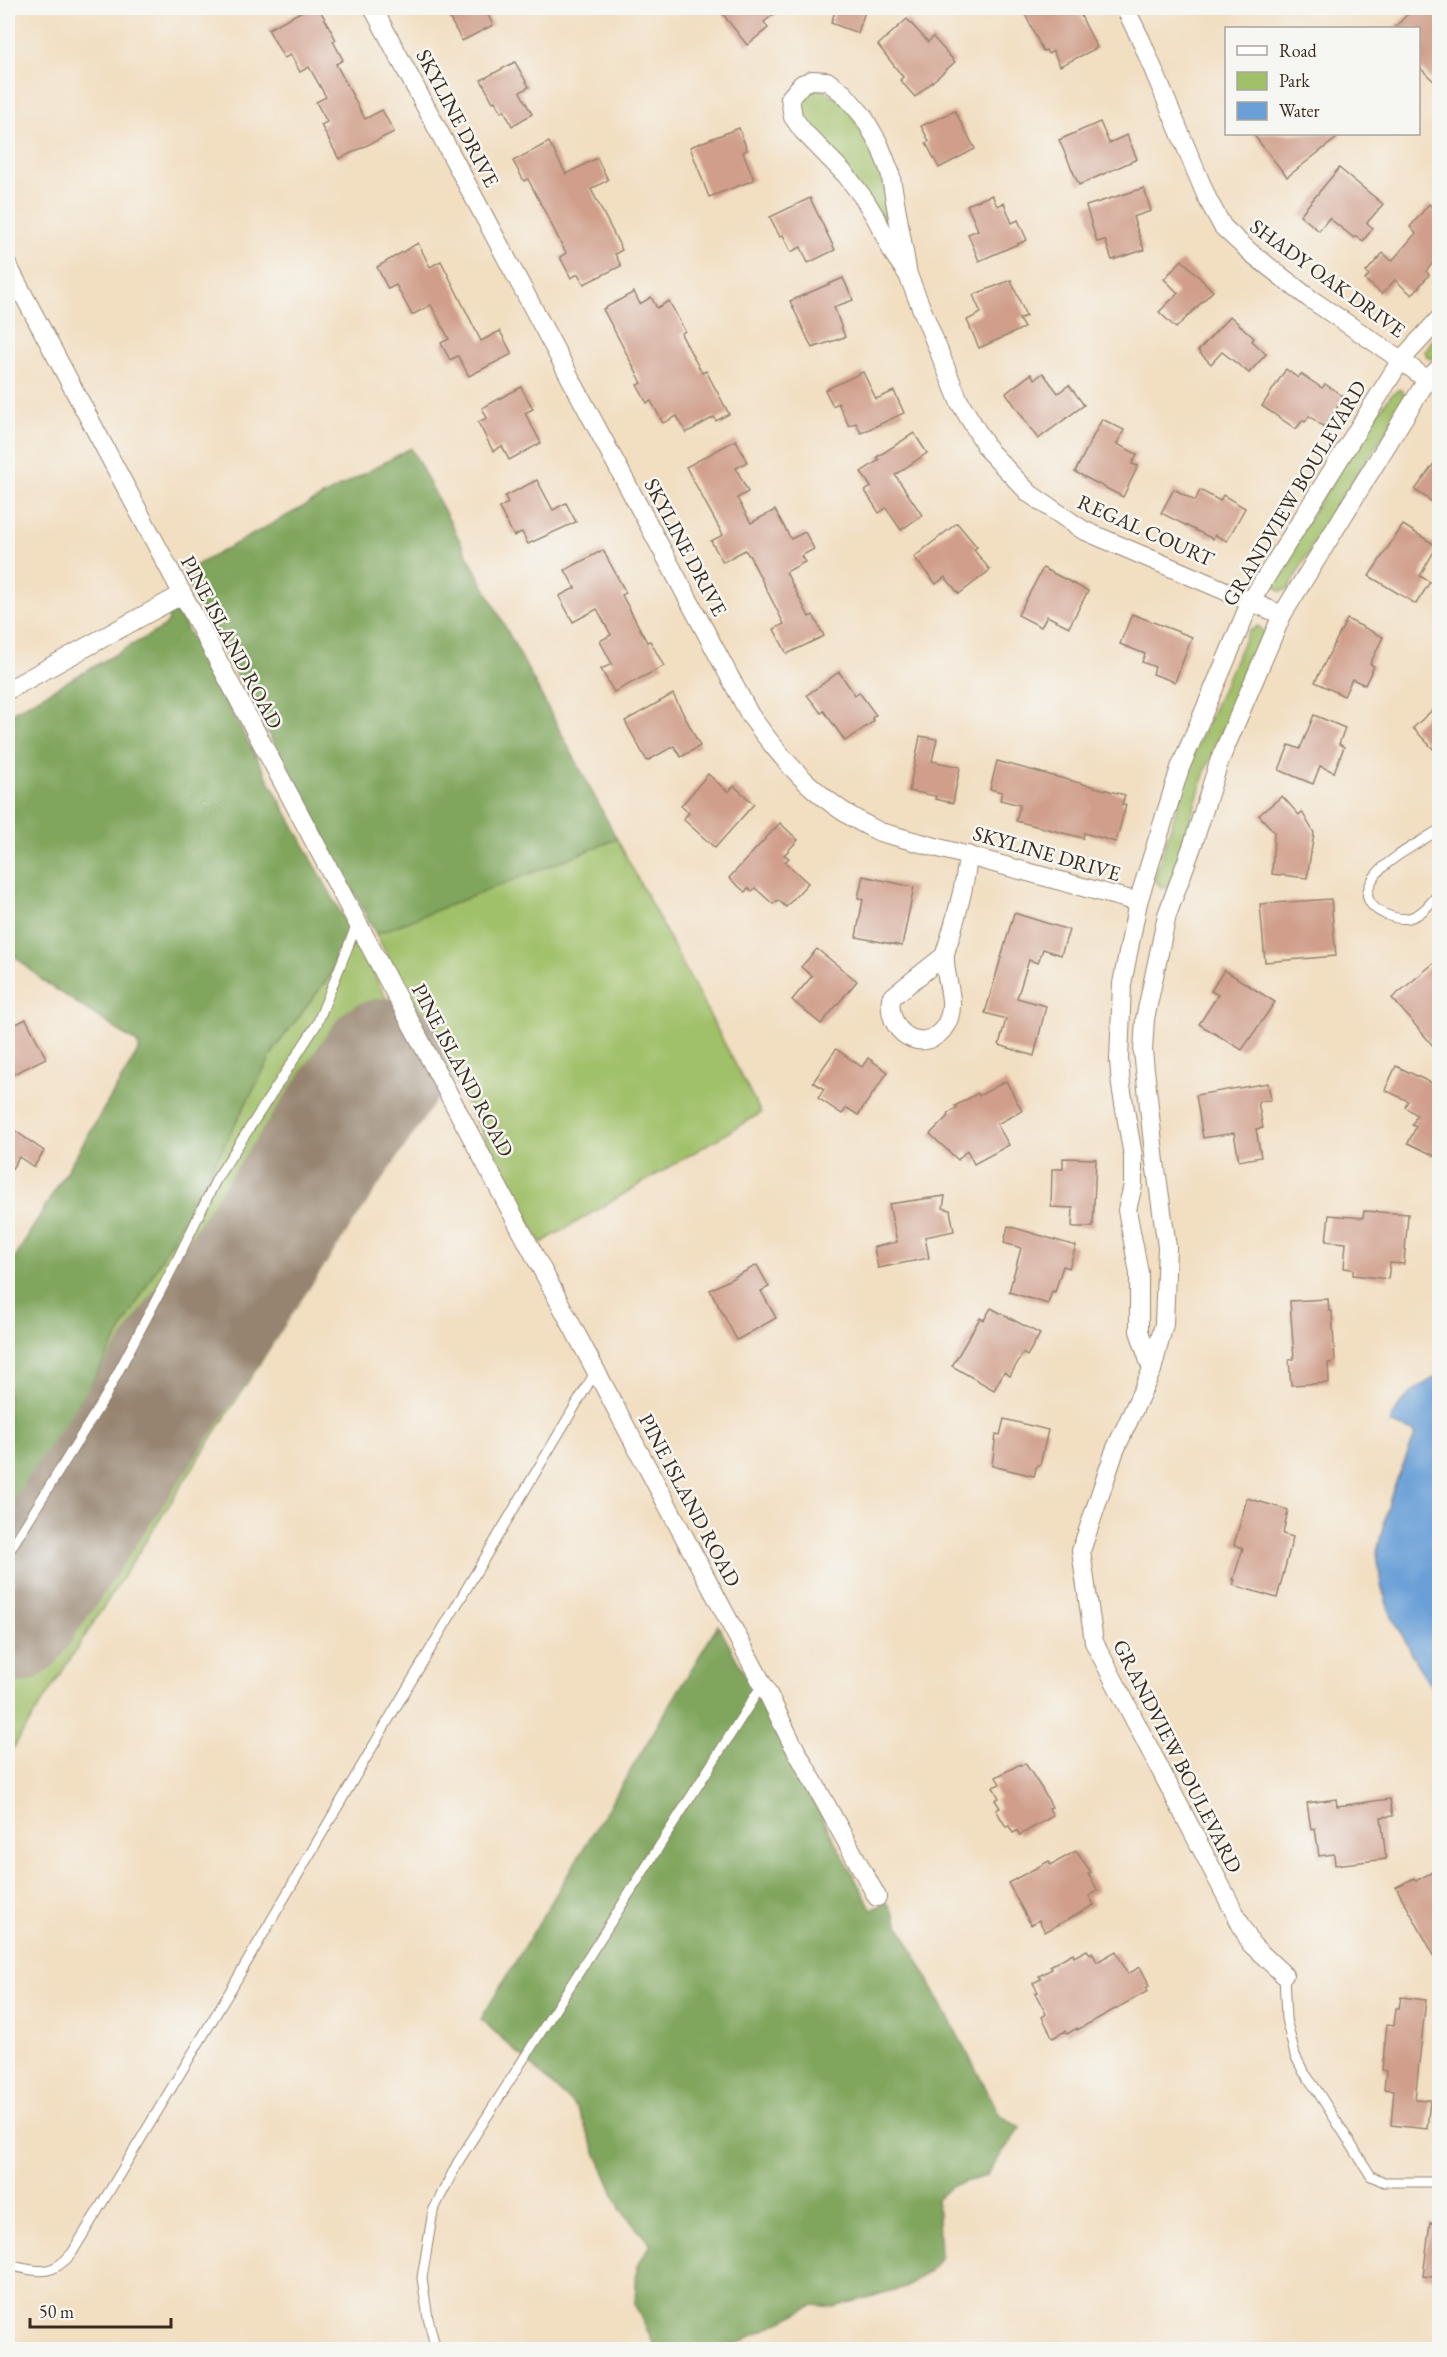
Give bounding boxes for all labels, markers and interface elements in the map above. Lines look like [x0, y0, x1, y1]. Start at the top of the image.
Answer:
legend [1225, 27, 1420, 135]
text: Road [1279, 39, 1318, 62]
street label: SKYLINE DRIVE [410, 44, 506, 192]
text: Park [1279, 69, 1310, 92]
text: Water [1279, 99, 1320, 122]
street label: SHADY OAK DRIVE [1245, 213, 1411, 343]
street label: GRANDVIEW BOULEVARD [1216, 375, 1372, 611]
street label: SKYLINE DRIVE [638, 473, 734, 621]
street label: REGAL COURT [1074, 488, 1219, 573]
street label: PINE ISLAND ROAD [175, 551, 289, 733]
street label: SKYLINE DRIVE [970, 819, 1124, 887]
street label: PINE ISLAND ROAD [406, 979, 520, 1161]
street label: PINE ISLAND ROAD [633, 1409, 747, 1591]
street label: GRANDVIEW BOULEVARD [1107, 1635, 1249, 1877]
scale bar [30, 2291, 171, 2329]
text: 50 m [39, 2300, 74, 2323]

